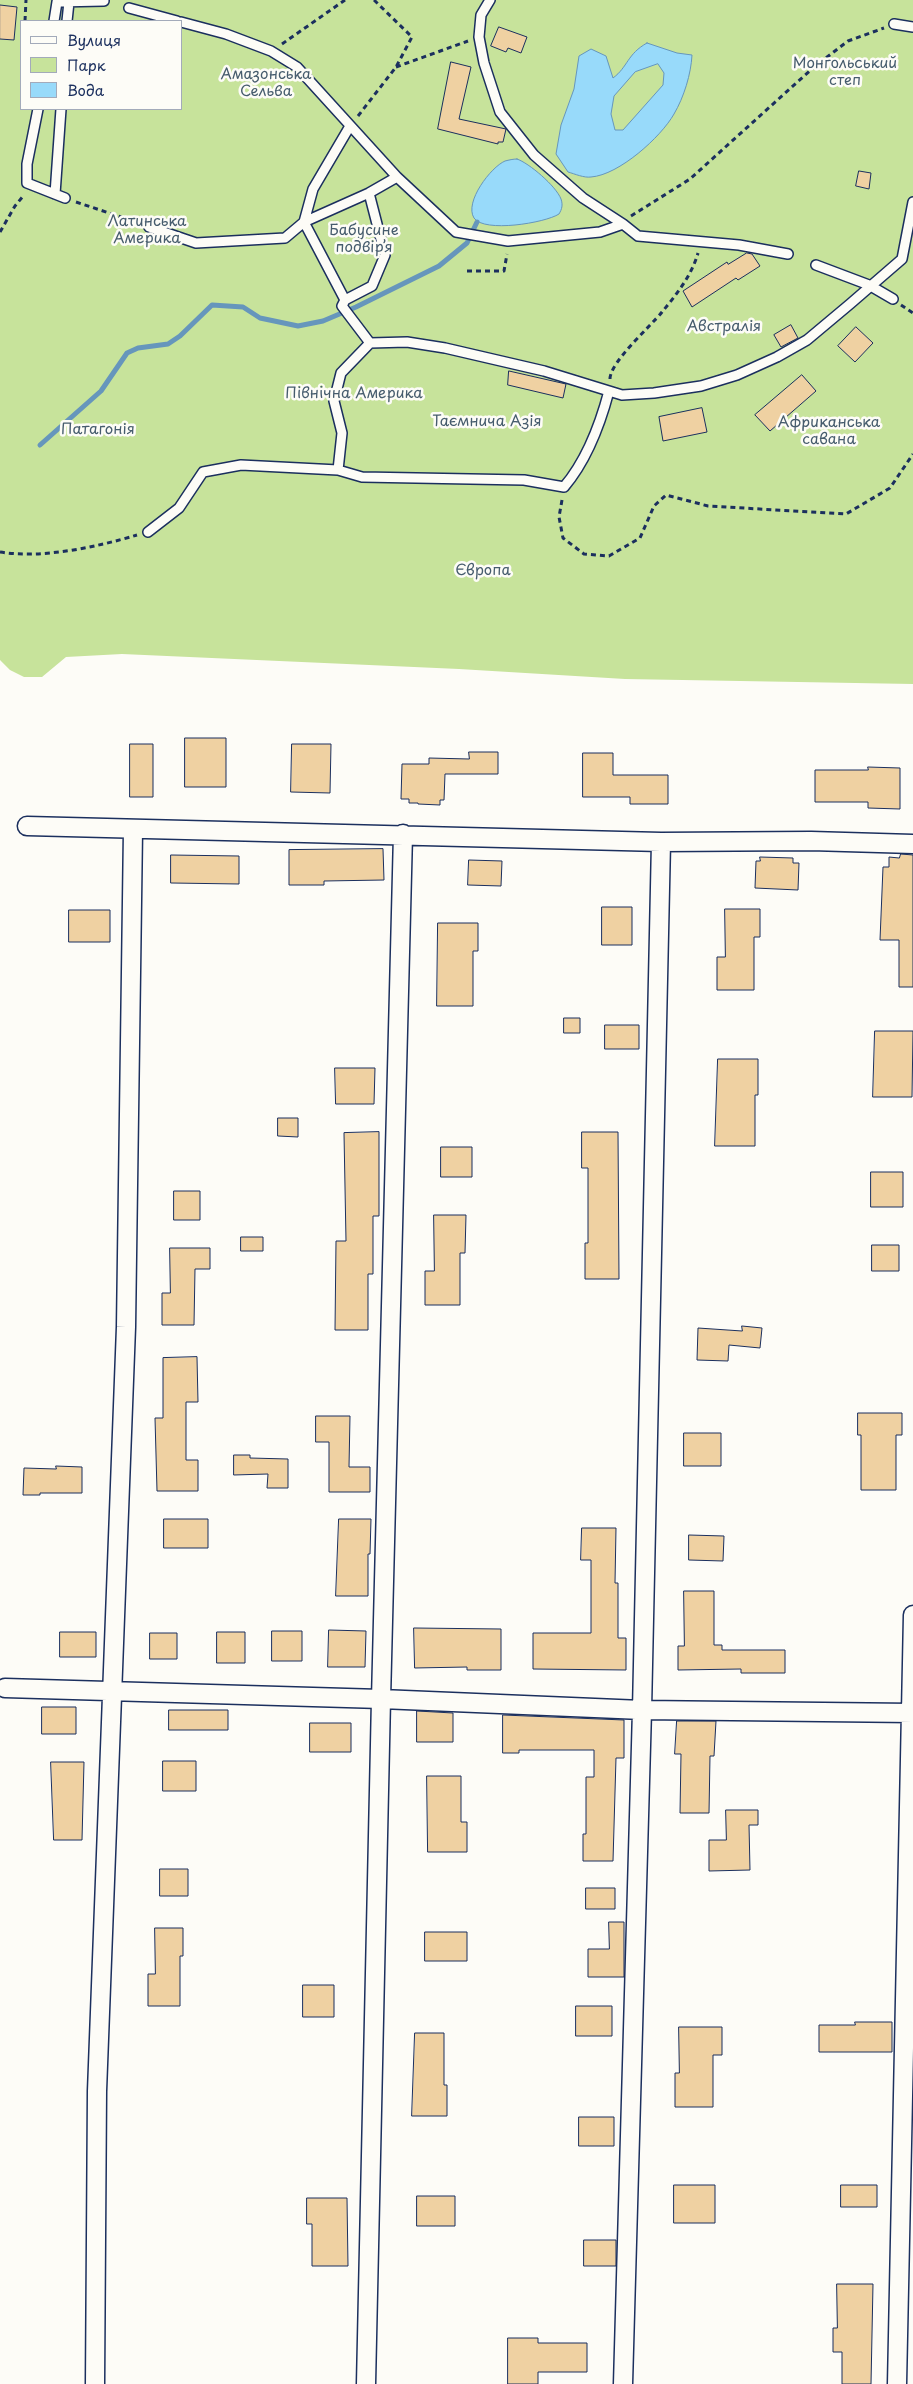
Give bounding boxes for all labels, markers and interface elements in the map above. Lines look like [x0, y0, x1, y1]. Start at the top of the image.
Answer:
legend [20, 20, 182, 110]
text: Вулиця [67, 28, 121, 51]
text: Парк [67, 53, 106, 76]
park label: Монгольський степ [793, 55, 897, 90]
park label: Амазонська Сельва [221, 66, 311, 101]
text: Вода [67, 78, 104, 101]
park label: Латинська Америка [108, 213, 186, 248]
park label: Бабусине подвір’я [329, 222, 399, 257]
park label: Австралія [687, 318, 761, 336]
park label: Північна Америка [285, 385, 423, 403]
park label: Таємнича Азія [432, 413, 542, 431]
park label: Африканська савана [778, 414, 880, 449]
park label: Патагонія [61, 421, 135, 439]
park label: Європа [455, 562, 511, 580]

